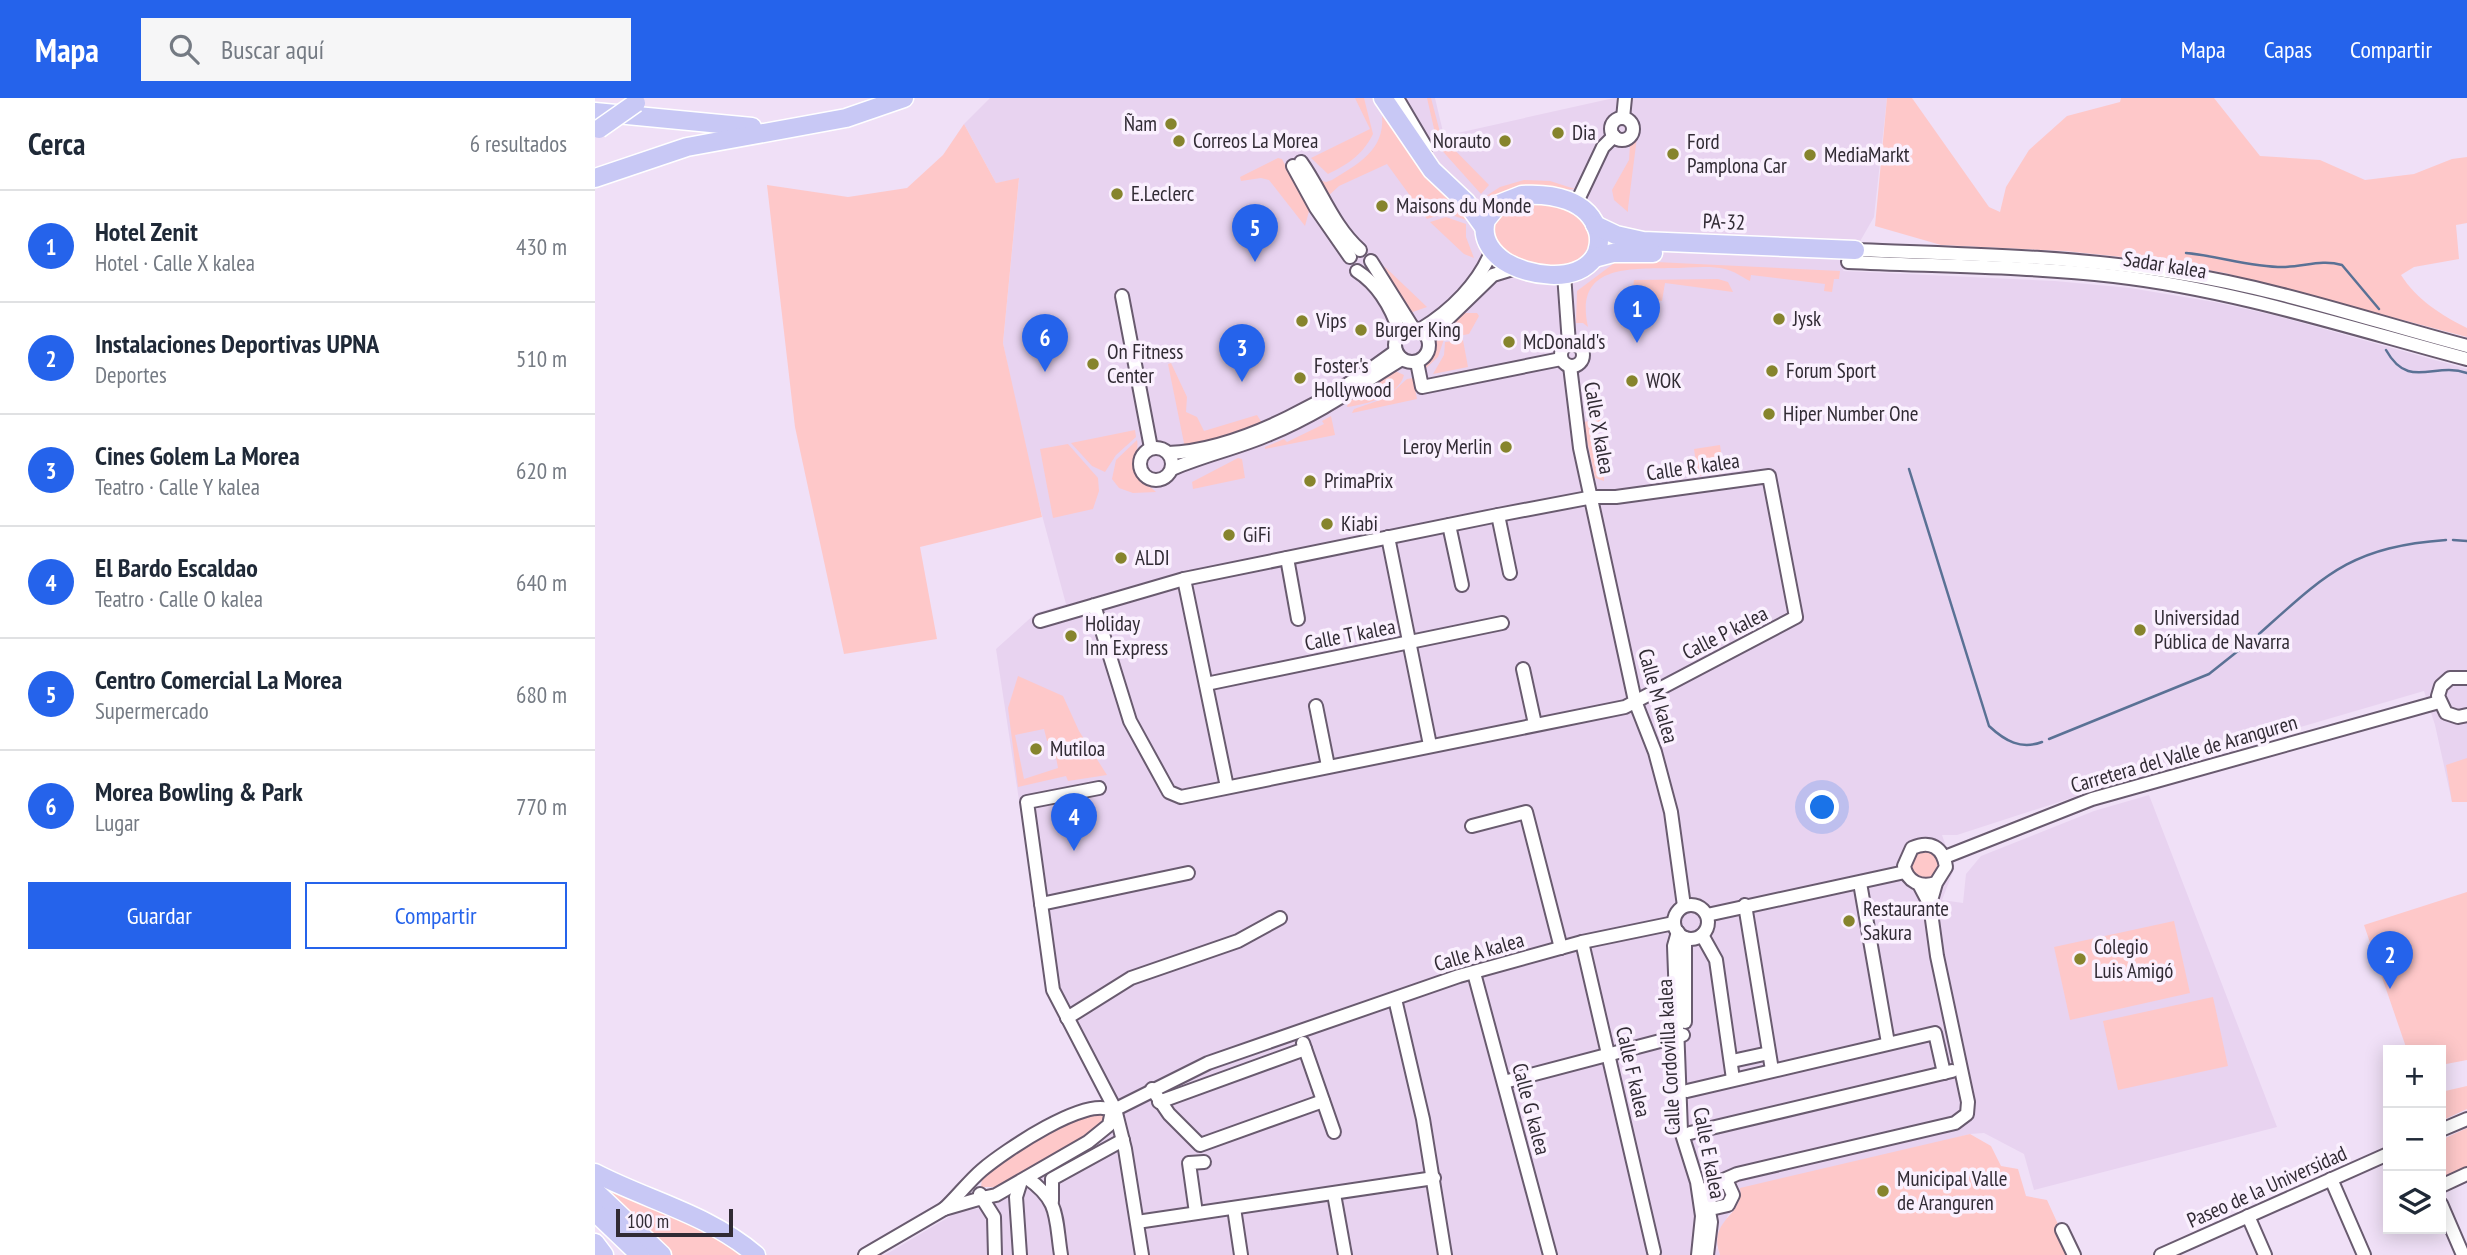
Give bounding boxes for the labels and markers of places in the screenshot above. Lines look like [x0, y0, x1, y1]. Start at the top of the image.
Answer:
place label: Ñam [1124, 110, 1157, 137]
marker: Ñam [1163, 116, 1179, 132]
place label: Dia [1572, 119, 1596, 146]
marker: Dia [1550, 125, 1566, 141]
place label: Correos La Morea [1193, 127, 1318, 154]
place label: Norauto [1433, 127, 1491, 154]
place label: Ford Pamplona Car [1687, 128, 1787, 179]
marker: Correos La Morea [1171, 133, 1187, 149]
marker: Norauto [1497, 133, 1513, 149]
place label: MediaMarkt [1824, 141, 1910, 168]
marker: Ford Pamplona Car [1665, 146, 1681, 162]
marker: MediaMarkt [1802, 147, 1818, 163]
place label: E.Leclerc [1131, 180, 1195, 207]
marker: E.Leclerc [1109, 186, 1125, 202]
place label: Maisons du Monde [1396, 192, 1531, 219]
marker: Maisons du Monde [1374, 198, 1390, 214]
pin: 5 [1232, 204, 1278, 262]
pin: 1 [1614, 285, 1660, 343]
place label: Jysk [1792, 305, 1821, 332]
place label: Vips [1315, 307, 1347, 334]
marker: Jysk [1771, 311, 1787, 327]
marker: Vips [1294, 313, 1310, 329]
pin: 6 [1022, 314, 1068, 372]
place label: Burger King [1375, 316, 1461, 343]
marker: Burger King [1353, 322, 1369, 338]
pin: 3 [1219, 324, 1265, 382]
place label: McDonald's [1523, 328, 1605, 355]
marker: McDonald's [1501, 334, 1517, 350]
place label: On Fitness Center [1107, 338, 1183, 389]
place label: Foster's Hollywood [1314, 352, 1392, 403]
marker: On Fitness Center [1085, 356, 1101, 372]
place label: Forum Sport [1786, 357, 1876, 384]
marker: Forum Sport [1764, 363, 1780, 379]
place label: WOK [1646, 367, 1682, 394]
marker: Foster's Hollywood [1292, 370, 1308, 386]
marker: WOK [1624, 373, 1640, 389]
place label: Hiper Number One [1783, 400, 1918, 427]
marker: Hiper Number One [1761, 406, 1777, 422]
place label: Leroy Merlin [1403, 433, 1492, 460]
marker: Leroy Merlin [1498, 439, 1514, 455]
place label: PrimaPrix [1324, 467, 1394, 494]
marker: PrimaPrix [1302, 473, 1318, 489]
place label: Kiabi [1341, 510, 1378, 537]
marker: Kiabi [1319, 516, 1335, 532]
place label: GiFi [1243, 521, 1271, 548]
marker: GiFi [1221, 527, 1237, 543]
place label: ALDI [1135, 544, 1170, 571]
marker: ALDI [1113, 550, 1129, 566]
place label: Universidad Pública de Navarra [2154, 604, 2290, 655]
place label: Holiday Inn Express [1085, 610, 1168, 661]
marker: Universidad Pública de Navarra [2132, 622, 2148, 638]
marker: Holiday Inn Express [1063, 628, 1079, 644]
place label: Mutiloa [1050, 735, 1105, 762]
marker: Mutiloa [1028, 741, 1044, 757]
pin: 4 [1051, 793, 1097, 851]
place label: Restaurante Sakura [1863, 895, 1949, 946]
marker: Restaurante Sakura [1841, 913, 1857, 929]
pin: 2 [2367, 931, 2413, 989]
place label: Colegio Luis Amigó [2094, 933, 2173, 984]
marker: Colegio Luis Amigó [2072, 951, 2088, 967]
place label: Municipal Valle de Aranguren [1897, 1165, 2007, 1216]
marker: Municipal Valle de Aranguren [1875, 1183, 1891, 1199]

